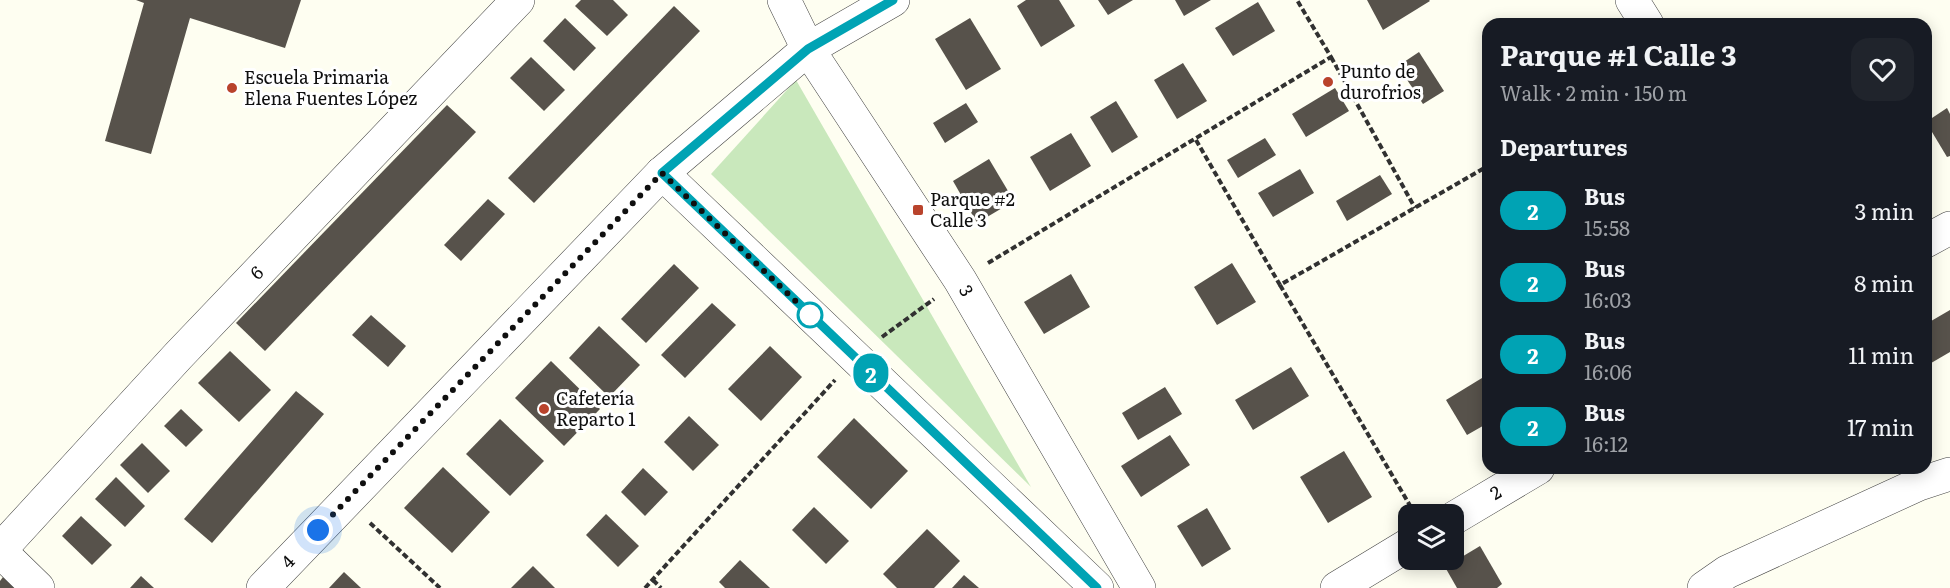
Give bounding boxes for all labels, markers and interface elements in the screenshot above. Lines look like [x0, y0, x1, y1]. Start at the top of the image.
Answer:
text: Parque #1 Calle 3 [1500, 33, 1737, 75]
button: heart [1851, 38, 1914, 101]
place label: Punto de durofrios [1340, 57, 1421, 105]
place label: Escuela Primaria Elena Fuentes López [244, 63, 417, 111]
marker: Punto de durofrios [1321, 75, 1335, 89]
text: Walk · 2 min · 150 m [1500, 77, 1687, 107]
marker: Escuela Primaria Elena Fuentes López [225, 81, 239, 95]
text: Departures [1500, 130, 1627, 163]
text: Bus [1584, 179, 1625, 212]
place label: Parque #2 Calle 3 [930, 185, 1015, 233]
text: 3 min [1854, 194, 1914, 227]
text: 2 [1527, 195, 1539, 226]
marker: Parque #2 Calle 3 [911, 203, 925, 217]
text: 15:58 [1584, 212, 1630, 242]
text: Bus [1584, 251, 1625, 284]
street label: 6 [243, 259, 269, 285]
text: 8 min [1854, 266, 1914, 299]
text: 2 [1527, 267, 1539, 298]
street label: 3 [953, 279, 981, 301]
text: 16:03 [1584, 284, 1632, 314]
unlabelled marker [797, 302, 823, 328]
text: Bus [1584, 323, 1625, 356]
text: 11 min [1848, 338, 1914, 371]
text: 2 [1527, 339, 1539, 370]
line badge: 2 [852, 354, 890, 392]
text: 16:06 [1584, 356, 1632, 386]
text: 2 [865, 358, 877, 389]
place label: Cafetería Reparto 1 [556, 384, 635, 432]
text: Bus [1584, 395, 1625, 428]
marker: Cafetería Reparto 1 [537, 402, 551, 416]
text: 17 min [1847, 410, 1914, 443]
text: 2 [1527, 411, 1539, 442]
text: 16:12 [1584, 428, 1628, 458]
street label: 2 [1485, 478, 1506, 506]
map controls [1398, 504, 1464, 570]
button: layers [1398, 504, 1464, 570]
your location [303, 515, 333, 545]
street label: 4 [274, 548, 300, 574]

